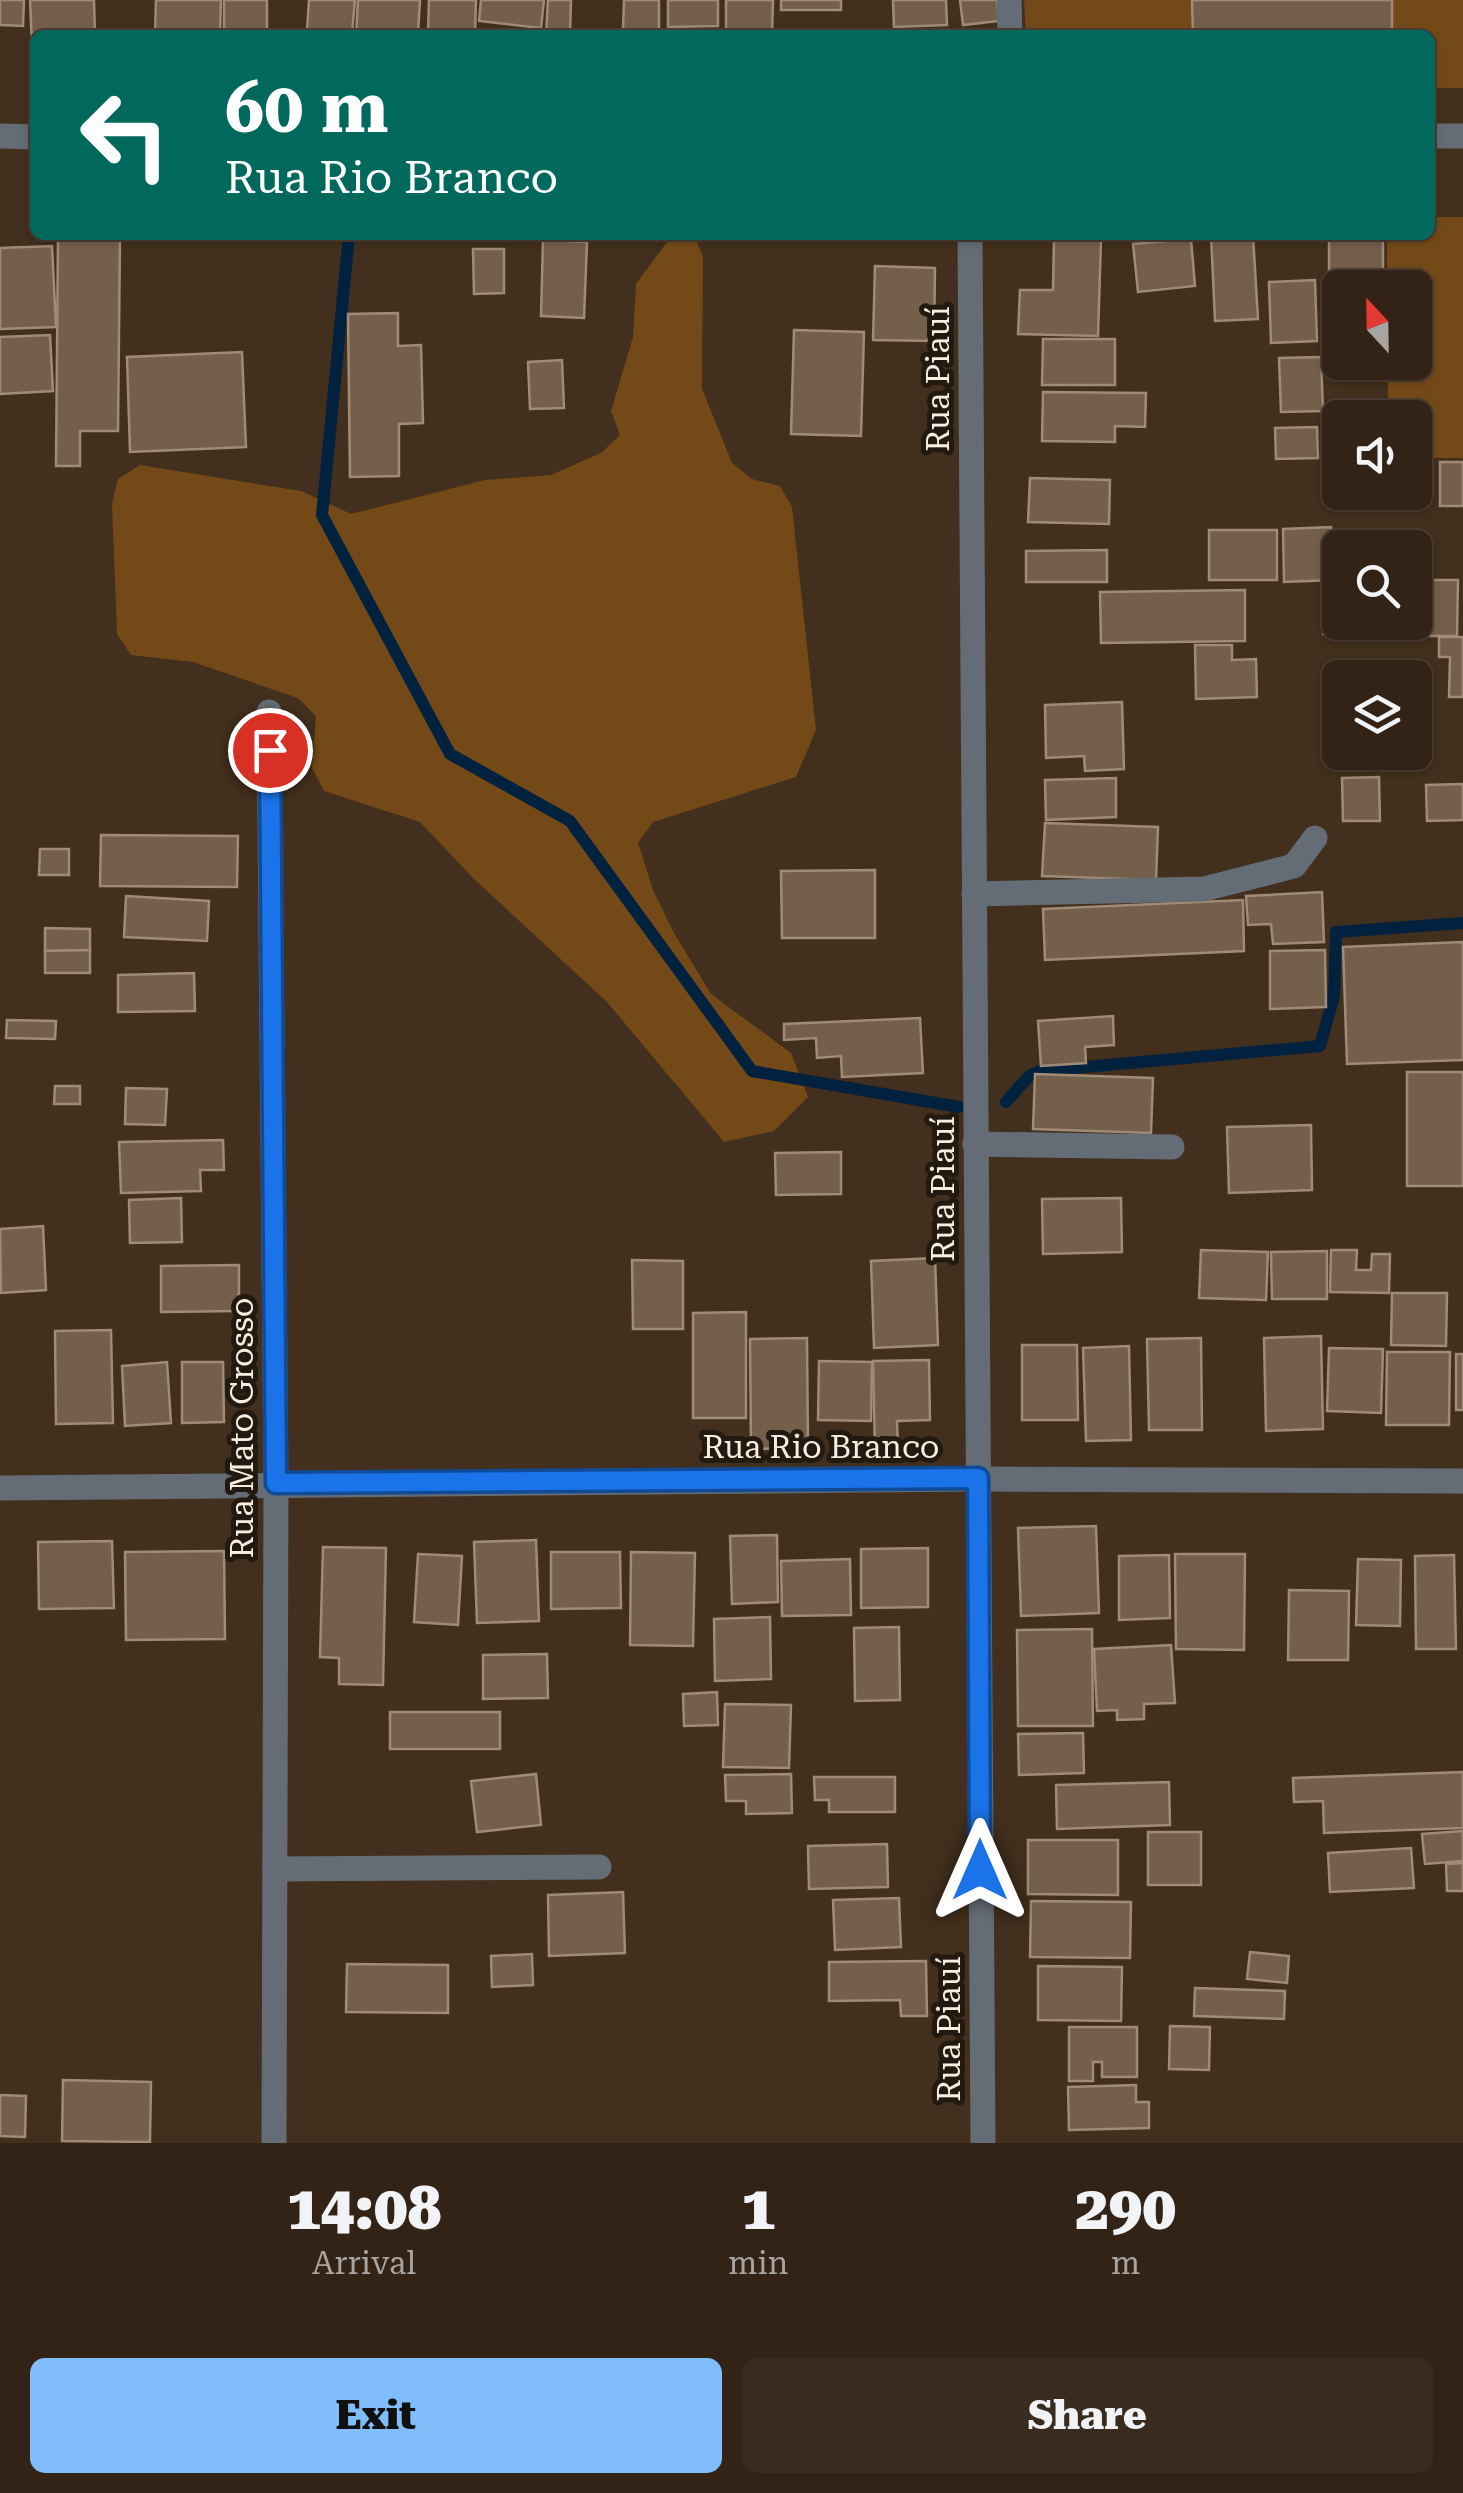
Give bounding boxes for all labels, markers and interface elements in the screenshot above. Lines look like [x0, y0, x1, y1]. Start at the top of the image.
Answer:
text: 60 m [225, 67, 389, 149]
icon: left [60, 70, 190, 200]
text: Rua Rio Branco [225, 151, 558, 204]
north arrow [1322, 270, 1432, 380]
map controls [1322, 270, 1432, 770]
street label: Rua Piauí [919, 306, 957, 452]
button: sound [1322, 400, 1432, 510]
button: search [1322, 530, 1432, 640]
button: layers [1322, 660, 1432, 770]
pin [228, 708, 313, 793]
icon: arrive [243, 723, 298, 778]
street label: Rua Piauí [924, 1116, 962, 1262]
street label: Rua Mato Grosso [223, 1298, 261, 1558]
street label: Rua Rio Branco [703, 1428, 939, 1466]
position arrow [928, 1818, 1032, 1922]
street label: Rua Piauí [930, 1956, 968, 2102]
text: 14:08 [287, 2173, 441, 2244]
text: 1 [741, 2173, 775, 2244]
text: 290 [1075, 2173, 1176, 2244]
text: Arrival [312, 2244, 416, 2282]
text: min [728, 2244, 788, 2282]
text: m [1111, 2244, 1140, 2282]
button: Exit [30, 2358, 722, 2473]
button: Share [742, 2358, 1433, 2473]

